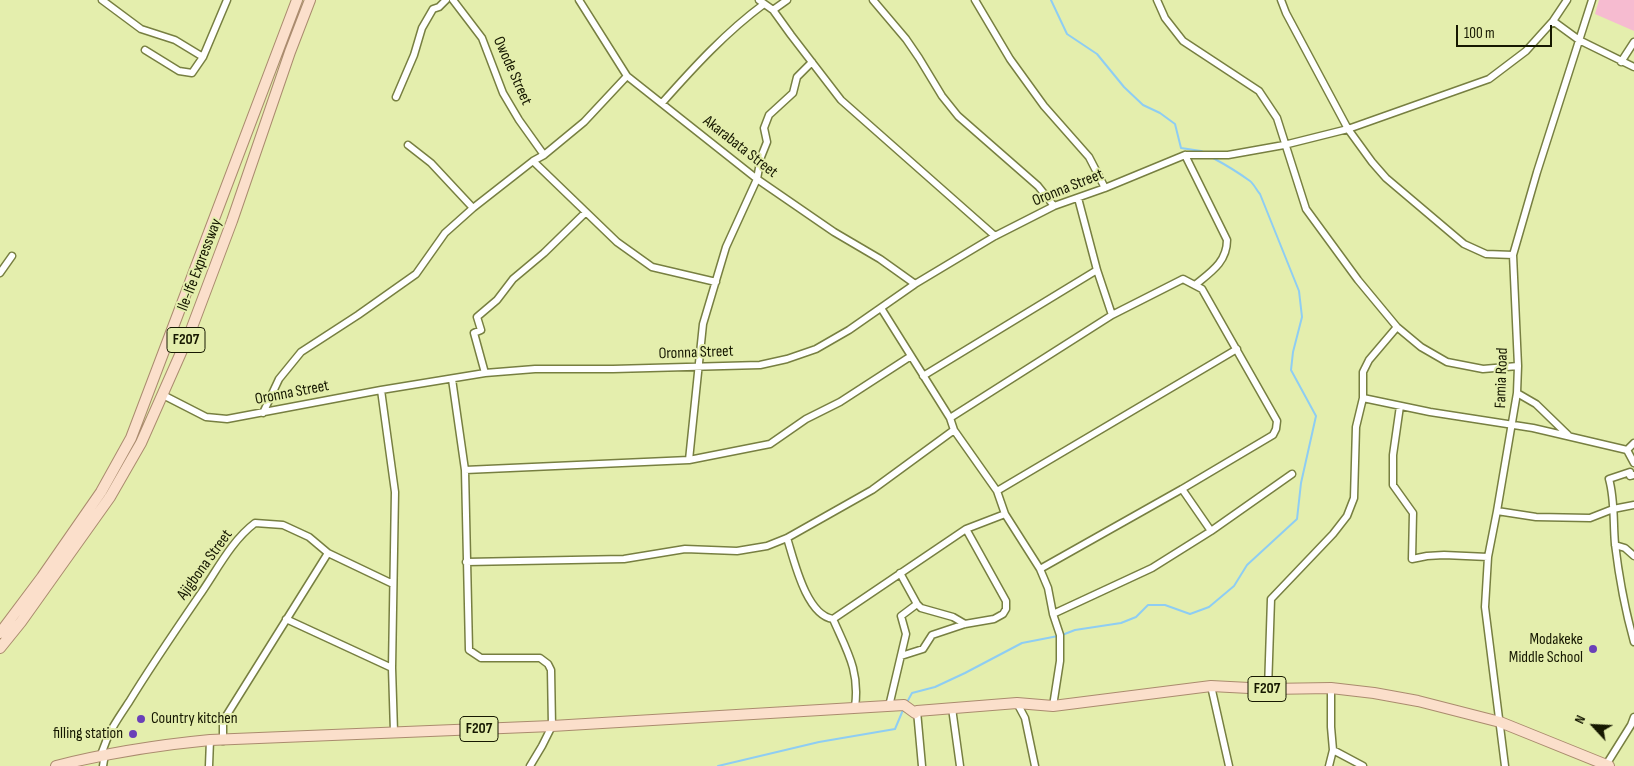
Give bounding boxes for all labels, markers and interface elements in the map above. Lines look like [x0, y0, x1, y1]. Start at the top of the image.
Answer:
scale bar [1459, 15, 1555, 47]
text: 100 m [1464, 24, 1495, 43]
street label: Owode Street [488, 34, 536, 108]
street label: Akarabata Street [699, 112, 781, 182]
street label: Oronna Street [1030, 165, 1106, 211]
street label: Ile-Ife Expressway [174, 216, 226, 314]
road number: F207 [167, 328, 205, 352]
street label: Oronna Street [658, 342, 734, 364]
street label: Famia Road [1491, 347, 1513, 409]
street label: Oronna Street [253, 376, 331, 410]
street label: Ajigbona Street [173, 526, 237, 604]
place label: Modakeke Middle School [1509, 630, 1583, 668]
marker: Modakeke Middle School [1587, 643, 1599, 655]
road number: F207 [1248, 676, 1286, 702]
north arrow [1569, 701, 1619, 751]
place label: Country kitchen [151, 709, 238, 729]
text: N [1571, 712, 1589, 726]
marker: Country kitchen [135, 713, 147, 725]
road number: F207 [460, 716, 498, 742]
place label: filling station [53, 724, 123, 744]
marker: filling station [127, 728, 139, 740]

